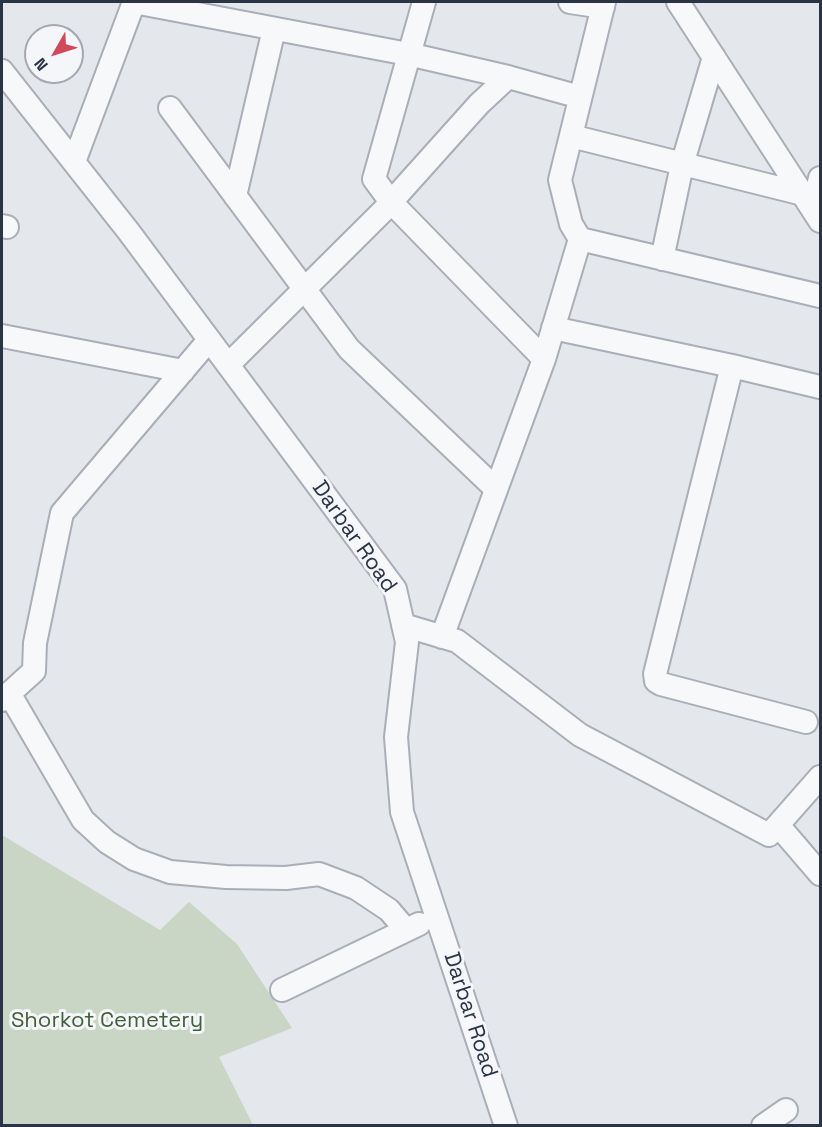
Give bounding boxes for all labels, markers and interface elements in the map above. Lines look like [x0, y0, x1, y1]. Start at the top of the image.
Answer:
north arrow [24, 24, 84, 84]
text: N [30, 54, 53, 75]
street label: Darbar Road [306, 476, 402, 598]
street label: Darbar Road [437, 949, 503, 1081]
park label: Shorkot Cemetery [11, 1008, 203, 1034]

